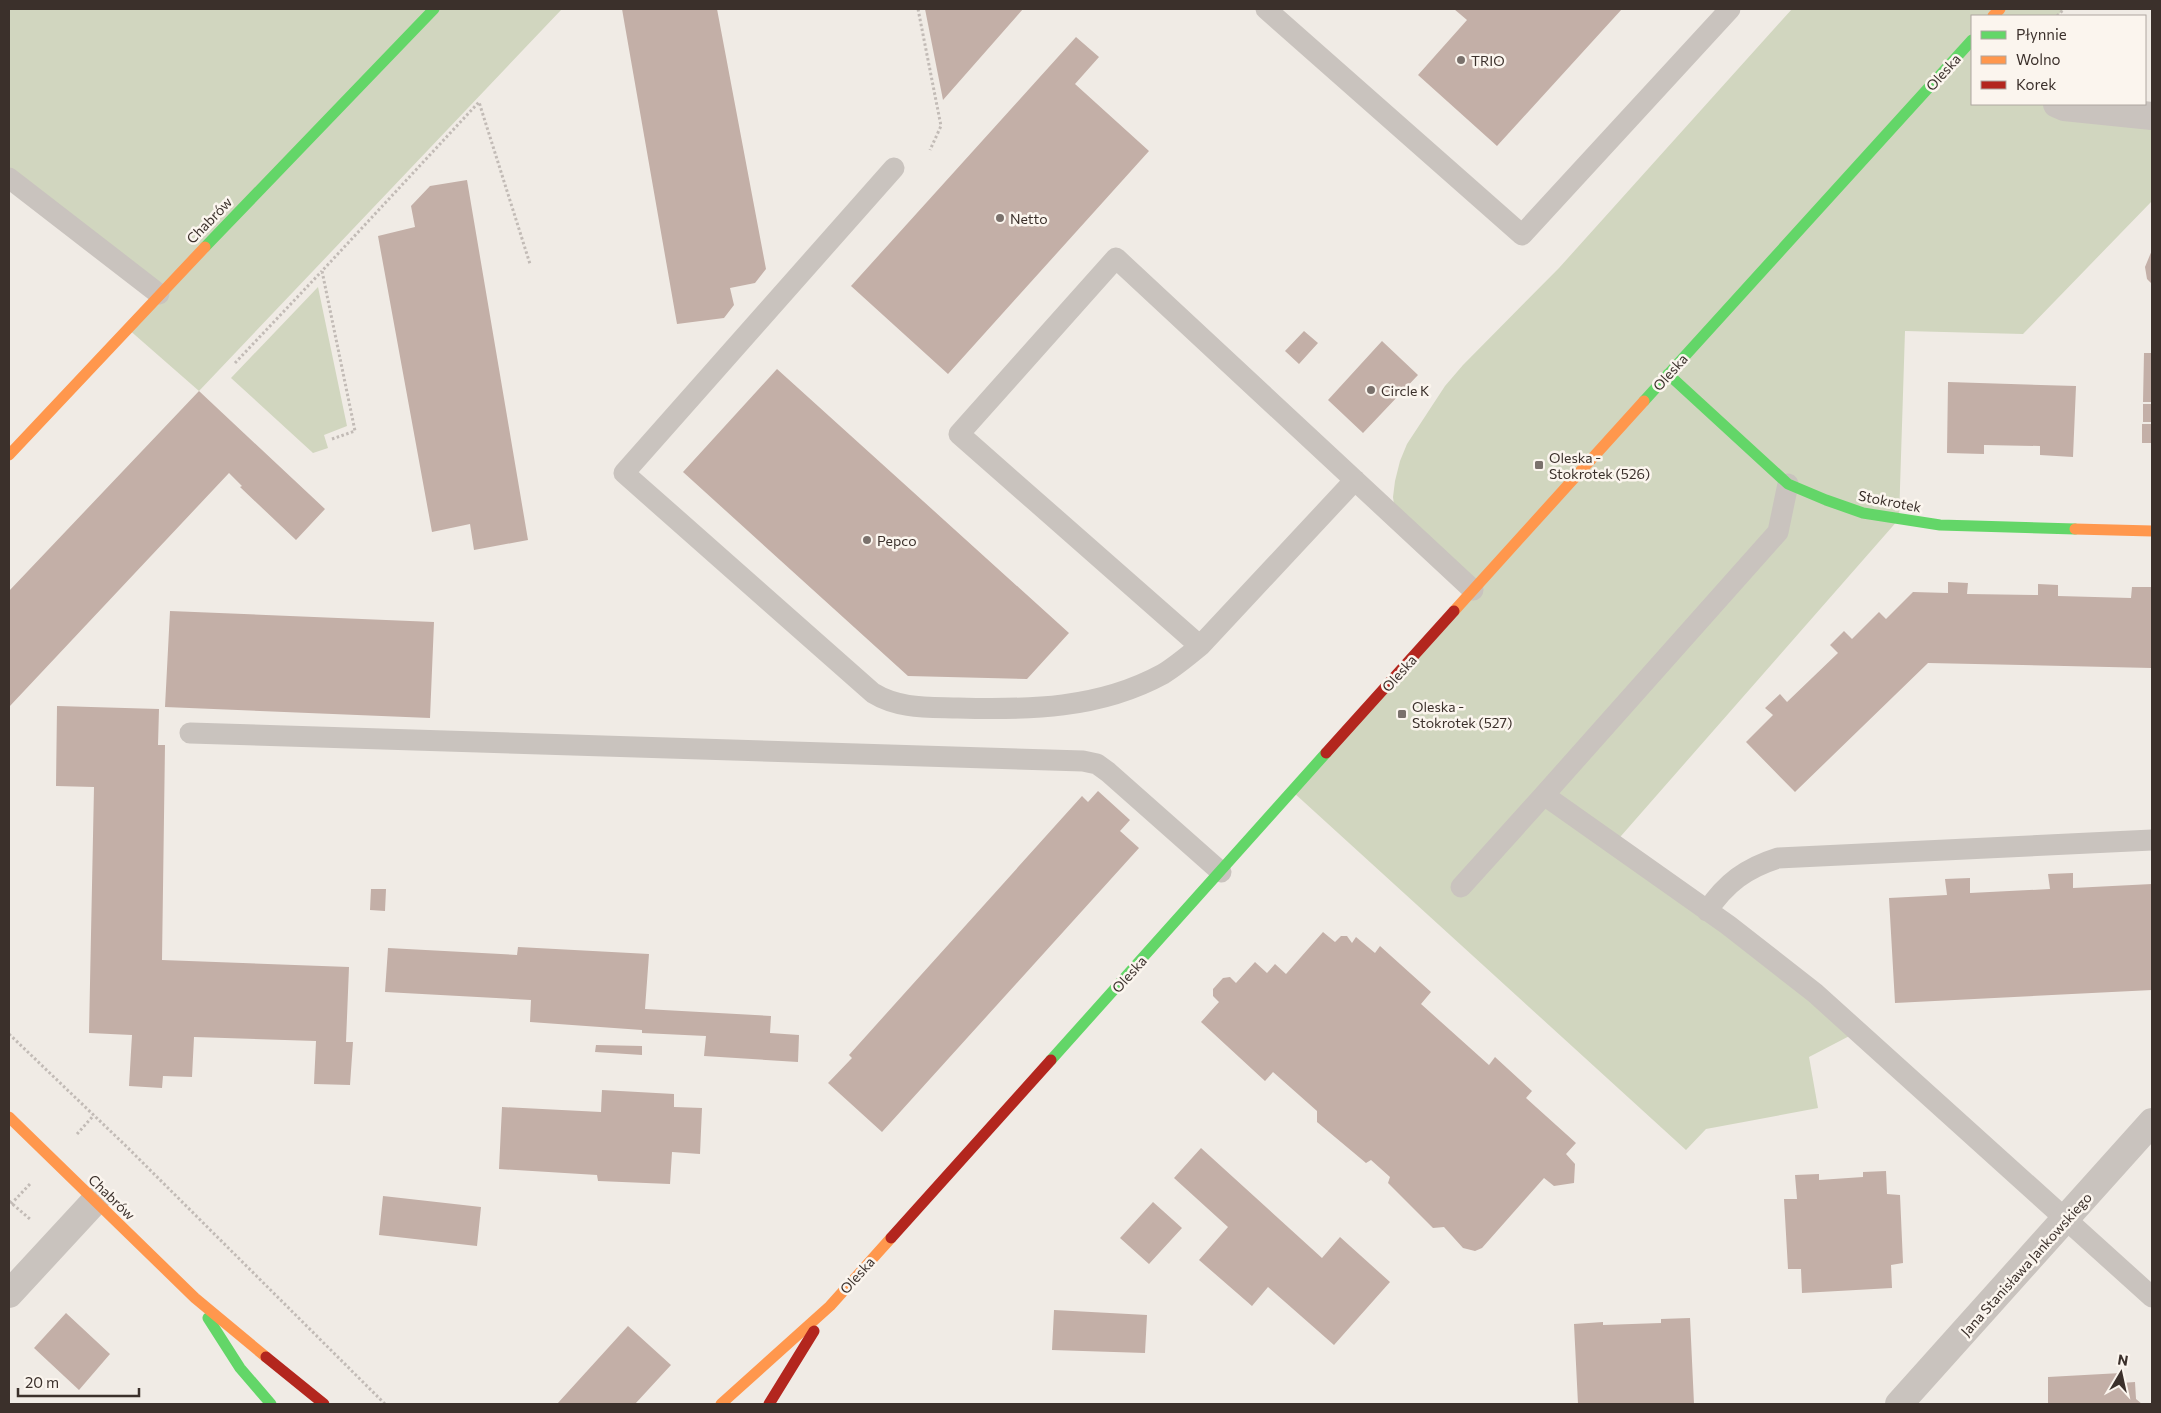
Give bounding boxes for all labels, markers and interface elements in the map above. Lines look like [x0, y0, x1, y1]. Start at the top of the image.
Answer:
legend [1971, 15, 2146, 105]
text: Płynnie [2016, 25, 2067, 43]
street label: Oleska [1922, 50, 1964, 94]
text: Wolno [2016, 50, 2061, 68]
place label: TRIO [1471, 52, 1505, 69]
marker: TRIO [1455, 54, 1467, 66]
text: Korek [2016, 75, 2056, 93]
street label: Chabrów [183, 193, 235, 247]
place label: Netto [1010, 210, 1048, 227]
marker: Netto [994, 212, 1006, 224]
street label: Oleska [1649, 350, 1691, 394]
place label: Circle K [1381, 382, 1429, 399]
marker: Circle K [1365, 384, 1377, 396]
place label: Oleska - Stokrotek (526) [1549, 449, 1650, 482]
marker: Oleska - Stokrotek (526) [1533, 459, 1545, 471]
street label: Stokrotek [1857, 487, 1923, 516]
place label: Pepco [877, 532, 917, 549]
marker: Pepco [861, 534, 873, 546]
street label: Oleska [1378, 651, 1420, 695]
place label: Oleska - Stokrotek (527) [1412, 698, 1512, 731]
marker: Oleska - Stokrotek (527) [1396, 708, 1408, 720]
street label: Oleska [1108, 952, 1150, 996]
street label: Chabrów [85, 1171, 139, 1223]
street label: Jana Stanisława Jankowskiego [1957, 1189, 2095, 1339]
street label: Oleska [836, 1253, 878, 1297]
north arrow [2096, 1348, 2146, 1398]
text: N [2117, 1350, 2130, 1369]
scale bar [18, 1366, 139, 1398]
text: 20 m [25, 1373, 59, 1391]

